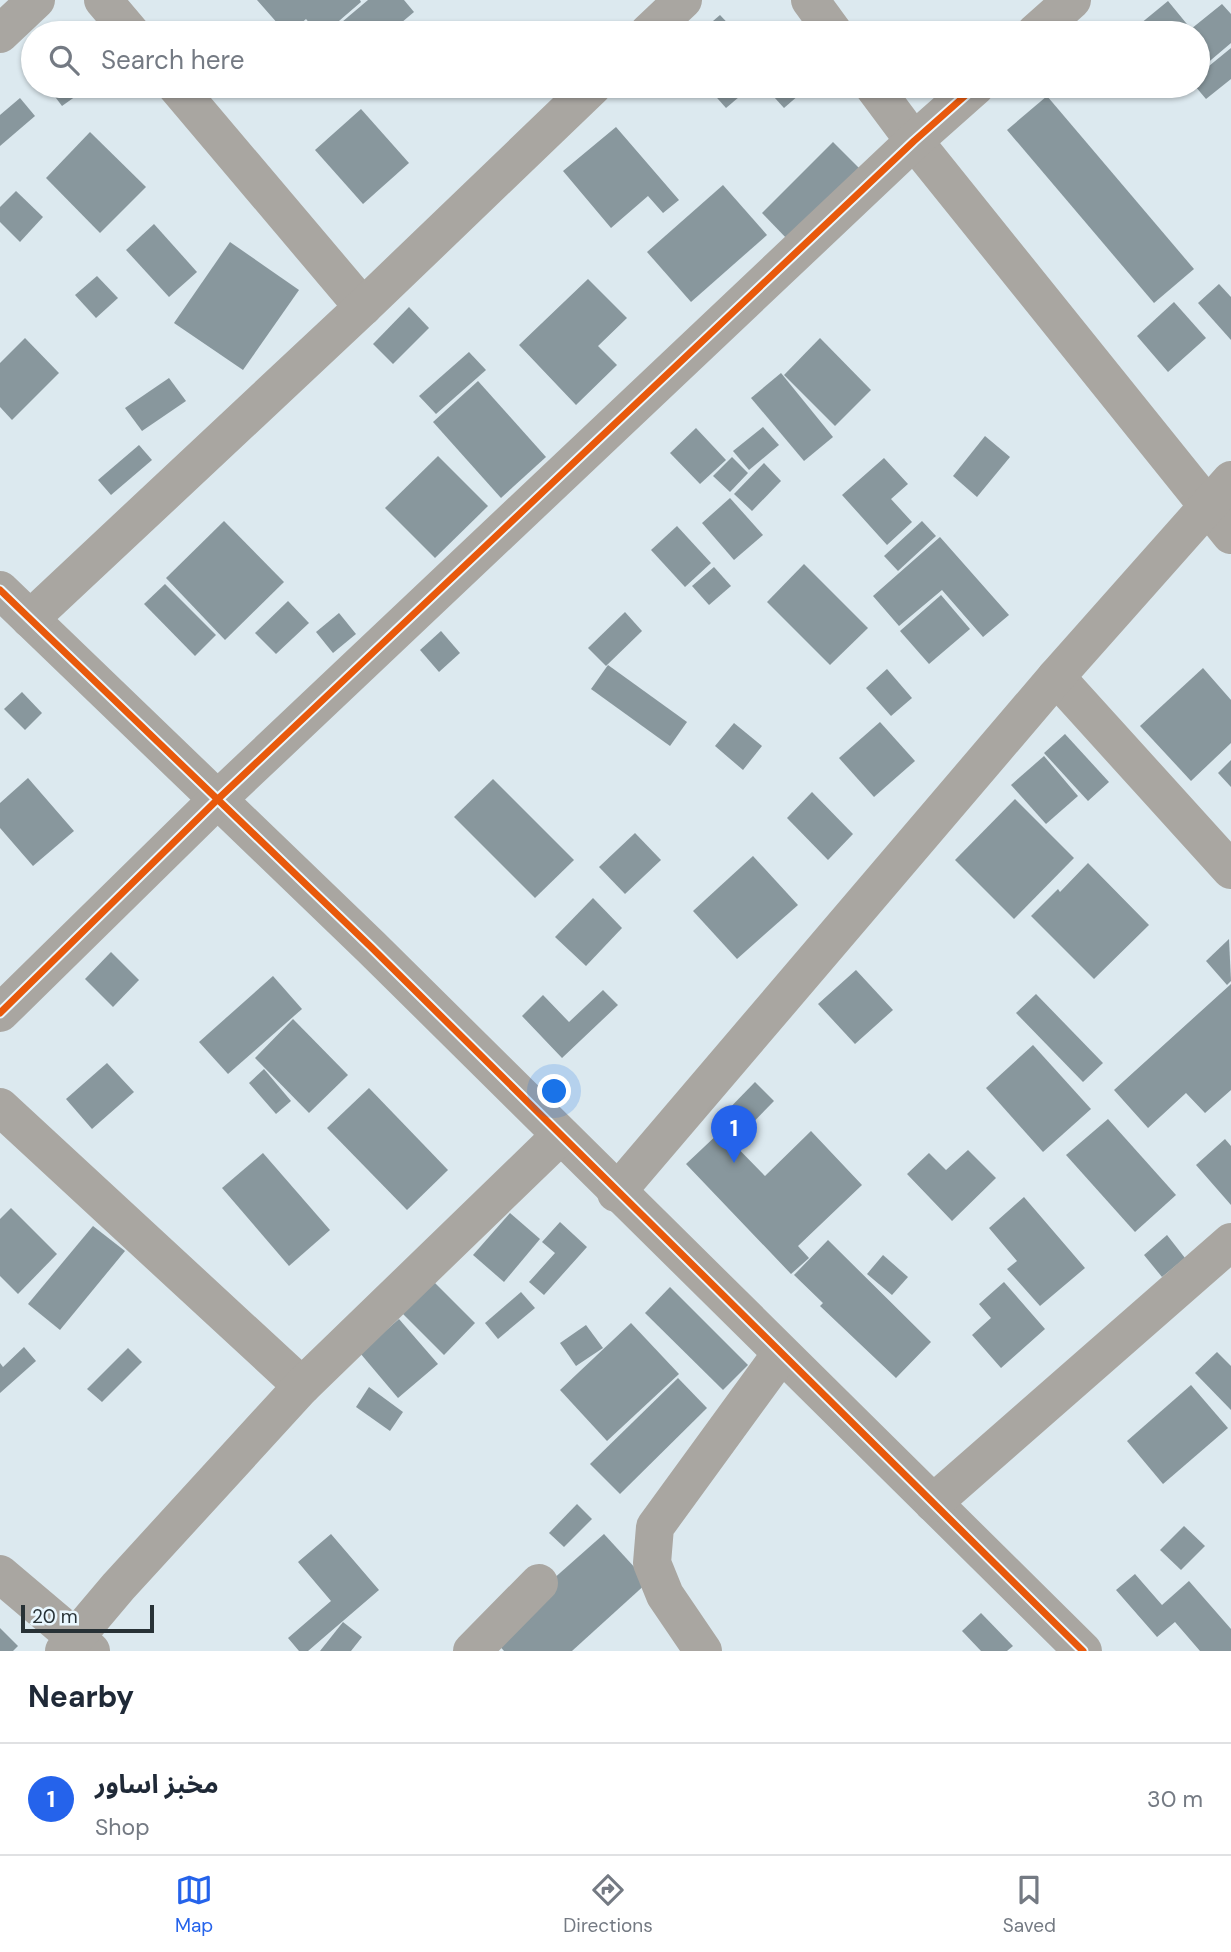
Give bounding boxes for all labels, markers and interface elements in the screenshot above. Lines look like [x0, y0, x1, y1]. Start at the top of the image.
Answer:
search box [21, 21, 1210, 98]
icon: search [45, 41, 83, 79]
text: Search here [101, 43, 244, 77]
your location [537, 1074, 571, 1108]
pin: 1 [711, 1105, 757, 1163]
scale bar [21, 1602, 154, 1634]
text: 20 m [32, 1604, 78, 1629]
text: Nearby [28, 1677, 134, 1716]
text: مخبز اساور [95, 1767, 219, 1801]
text: 1 [47, 1784, 55, 1814]
text: 30 m [1147, 1784, 1203, 1814]
text: Shop [95, 1812, 150, 1842]
tab: Map [175, 1871, 213, 1938]
tab: Directions [563, 1871, 653, 1938]
tab: Saved [1003, 1871, 1056, 1938]

